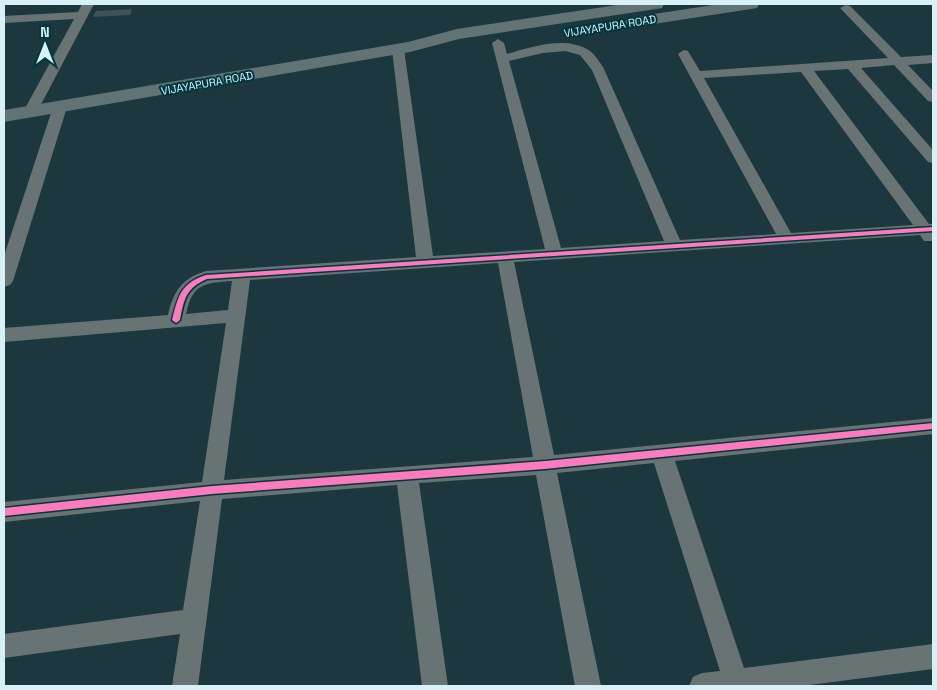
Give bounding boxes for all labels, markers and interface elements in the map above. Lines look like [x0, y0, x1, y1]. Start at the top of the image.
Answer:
street label: VIJAYAPURA ROAD [563, 12, 657, 40]
north arrow [20, 20, 70, 70]
text: N [40, 23, 50, 41]
street label: VIJAYAPURA ROAD [160, 68, 254, 98]

